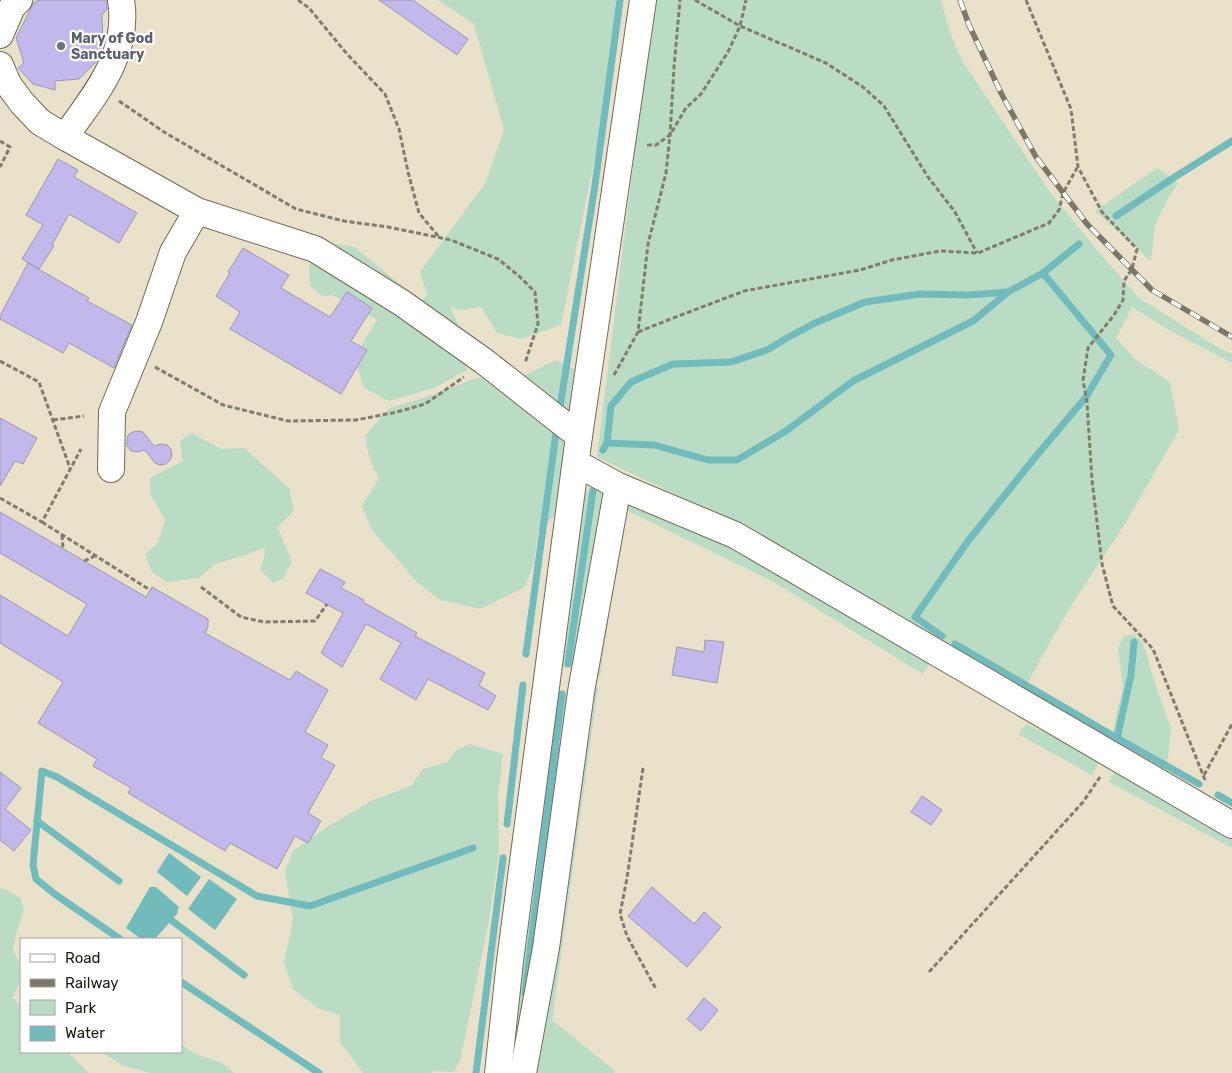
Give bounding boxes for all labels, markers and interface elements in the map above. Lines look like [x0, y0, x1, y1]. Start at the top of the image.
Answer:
place label: Mary of God Sanctuary [71, 30, 153, 63]
marker: Mary of God Sanctuary [55, 40, 67, 52]
legend [20, 938, 182, 1053]
text: Road [65, 949, 101, 967]
text: Railway [65, 974, 119, 992]
text: Park [65, 999, 96, 1017]
text: Water [65, 1024, 105, 1042]

